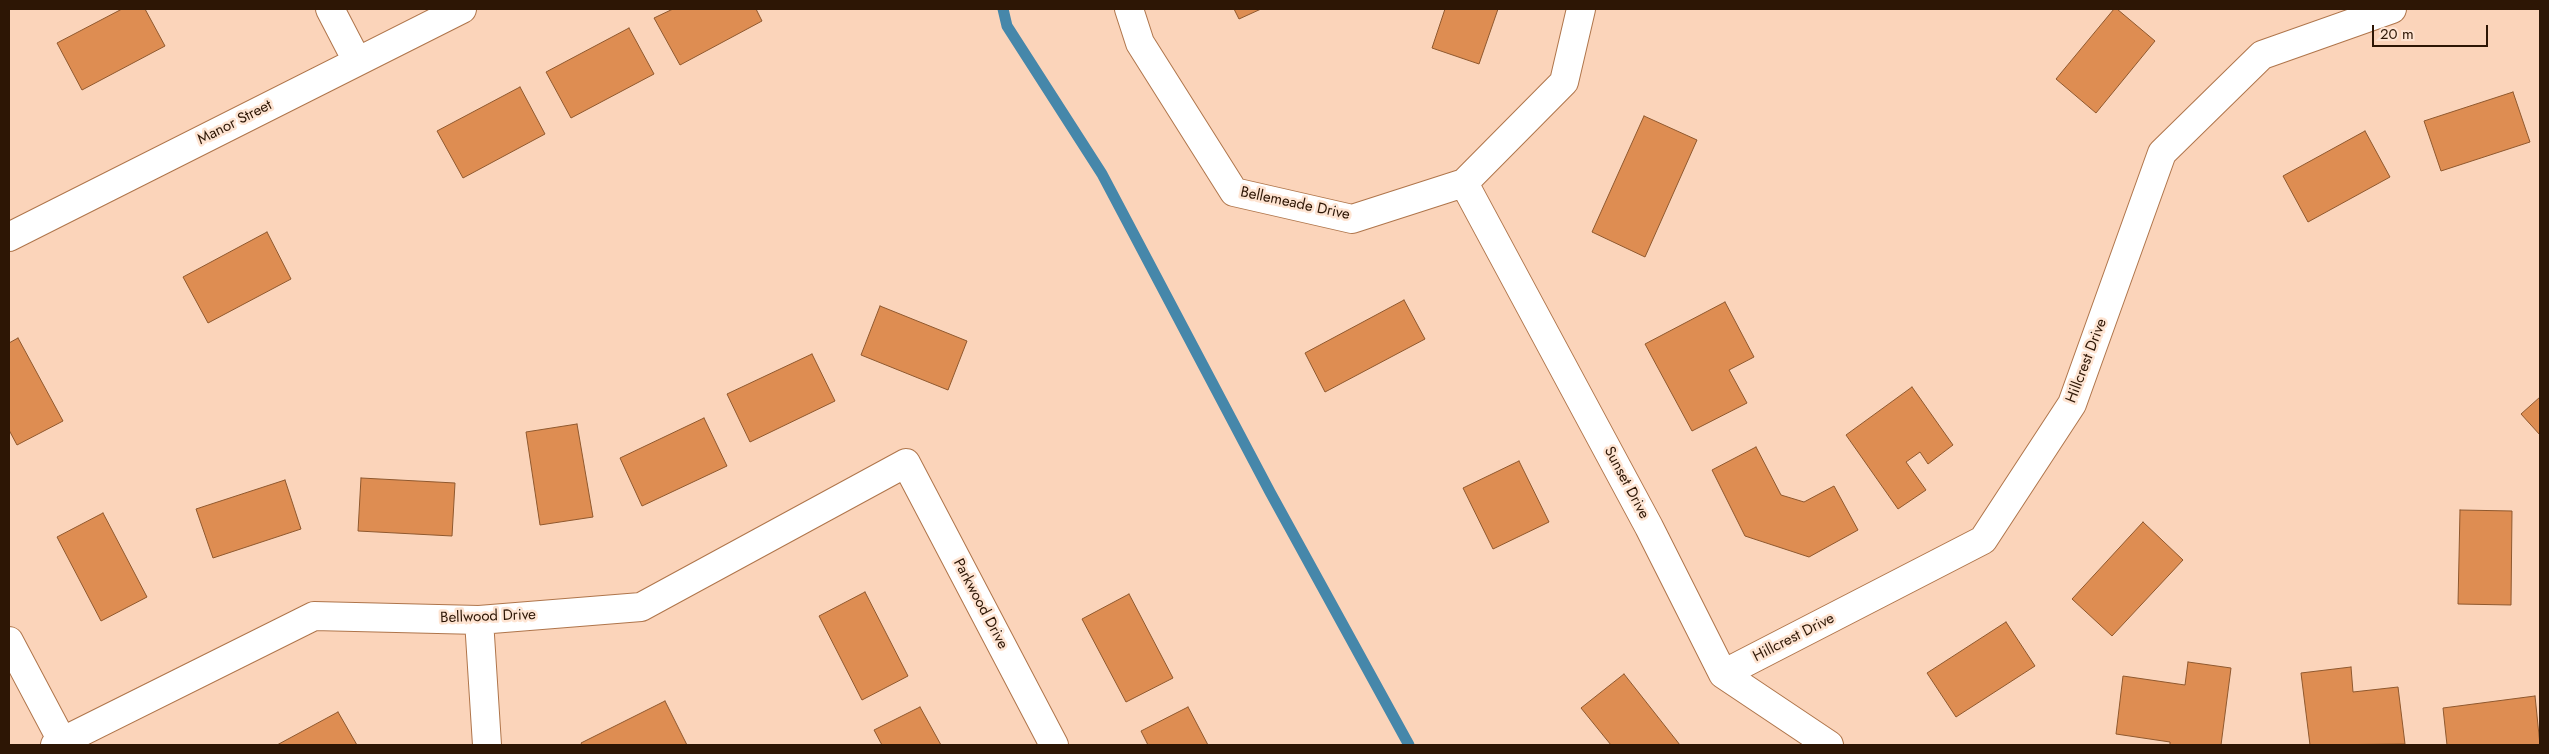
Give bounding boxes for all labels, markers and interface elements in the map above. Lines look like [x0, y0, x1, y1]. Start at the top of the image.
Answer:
scale bar [2374, 15, 2490, 47]
text: 20 m [2380, 23, 2414, 45]
street label: Manor Street [195, 97, 275, 149]
street label: Bellemeade Drive [1239, 184, 1351, 224]
street label: Hillcrest Drive [2063, 316, 2111, 406]
street label: Sunset Drive [1599, 444, 1653, 522]
street label: Parkwood Drive [949, 556, 1011, 652]
street label: Bellwood Drive [440, 606, 536, 628]
street label: Hillcrest Drive [1750, 610, 1838, 666]

